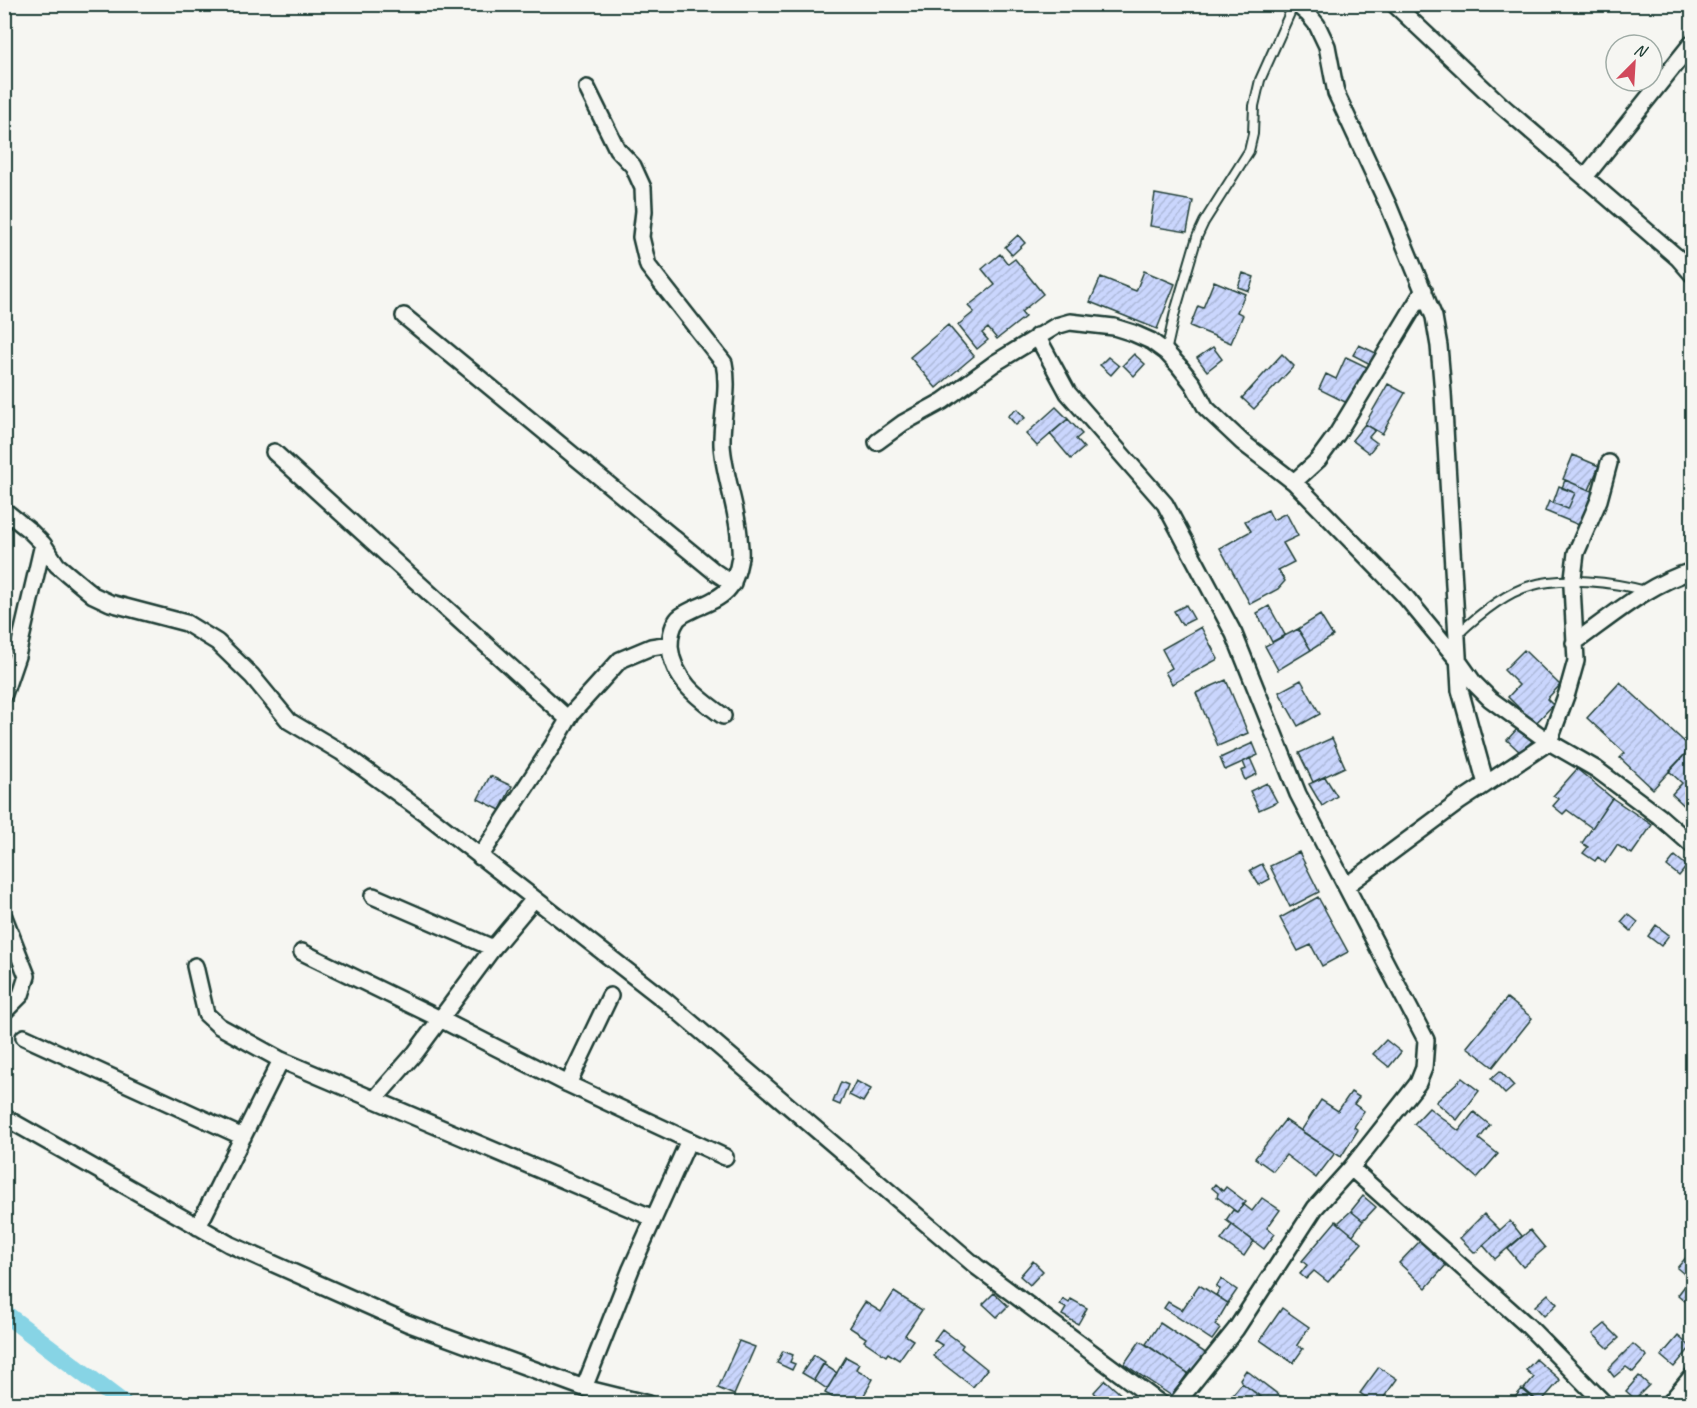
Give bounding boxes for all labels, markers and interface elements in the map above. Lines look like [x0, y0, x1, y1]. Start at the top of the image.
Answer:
north arrow [1604, 33, 1664, 93]
text: N [1631, 39, 1651, 63]

